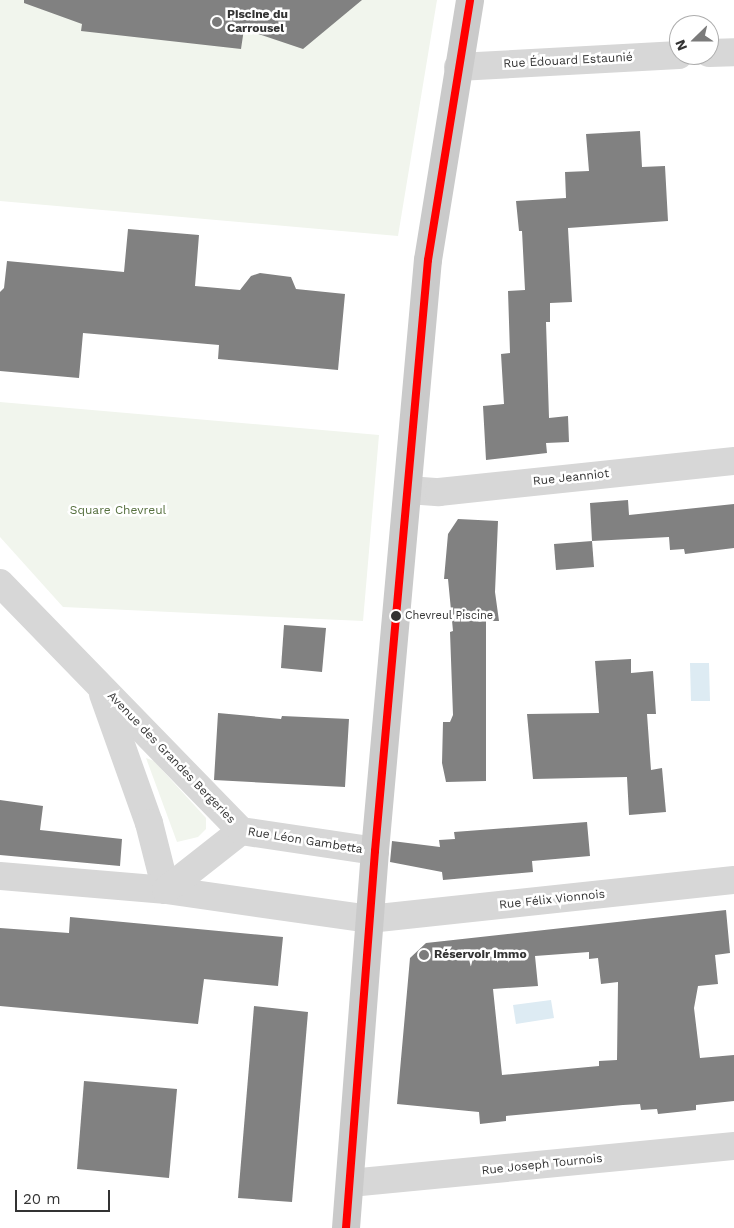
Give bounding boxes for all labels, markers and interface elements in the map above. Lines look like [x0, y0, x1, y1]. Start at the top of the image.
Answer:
place label: Piscine du Carrousel [227, 8, 288, 36]
north arrow [669, 15, 719, 65]
marker: Piscine du Carrousel [211, 16, 223, 28]
text: N [672, 37, 690, 53]
street label: Rue Édouard Estaunié [503, 50, 633, 72]
street label: Rue Jeanniot [532, 467, 610, 489]
park label: Square Chevreul [70, 504, 166, 518]
place label: Chevreul Piscine [405, 609, 494, 623]
marker: Chevreul Piscine [391, 611, 401, 621]
street label: Avenue des Grandes Bergeries [104, 689, 238, 827]
street label: Rue Léon Gambetta [247, 825, 363, 857]
street label: Rue Félix Vionnois [498, 887, 606, 913]
place label: Réservoir immo [434, 948, 527, 962]
marker: Réservoir immo [418, 949, 430, 961]
street label: Rue Joseph Tournois [481, 1151, 603, 1179]
scale bar [18, 1180, 112, 1212]
text: 20 m [23, 1190, 61, 1208]

